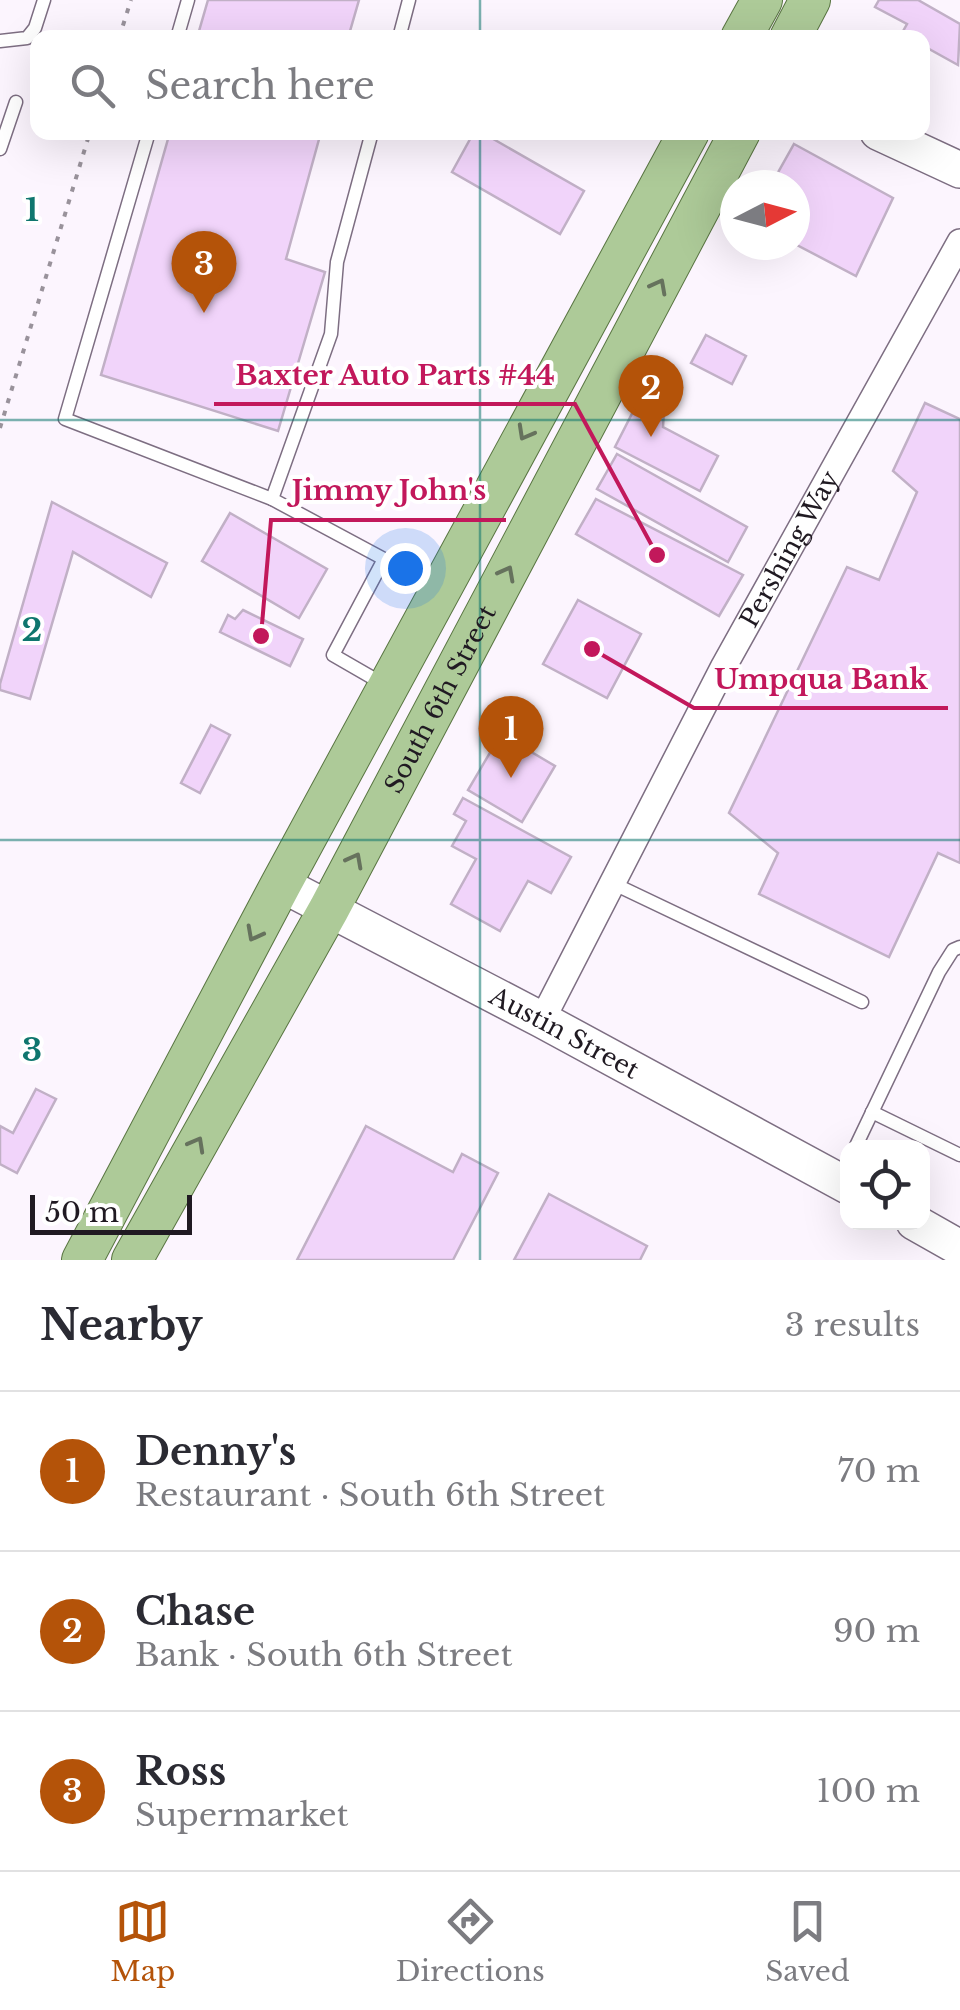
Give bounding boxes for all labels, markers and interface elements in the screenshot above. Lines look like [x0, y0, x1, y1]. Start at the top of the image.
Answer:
search box [30, 30, 930, 140]
icon: search [65, 58, 120, 113]
text: Search here [145, 62, 375, 109]
north arrow [720, 170, 810, 260]
text: 1 [25, 190, 39, 230]
pin: 3 [172, 230, 236, 313]
one-way arrow [647, 278, 666, 296]
callout: Baxter Auto Parts #44 [214, 346, 575, 404]
pin: 2 [618, 354, 684, 437]
text: Baxter Auto Parts #44 [235, 358, 555, 393]
one-way arrow [518, 423, 538, 441]
callout: Jimmy John's [271, 462, 506, 520]
street label: Pershing Way [734, 465, 846, 633]
text: Jimmy John's [287, 473, 486, 508]
your location [380, 543, 431, 594]
one-way arrow [495, 566, 514, 584]
street label: South 6th Street [378, 600, 503, 799]
text: 2 [22, 610, 42, 650]
callout: Umpqua Bank [694, 650, 948, 708]
text: Umpqua Bank [714, 662, 928, 697]
pin: 1 [478, 696, 544, 778]
one-way arrow [343, 853, 362, 871]
one-way arrow [247, 924, 266, 942]
street label: Austin Street [483, 980, 645, 1086]
text: 3 [22, 1030, 42, 1070]
one-way arrow [185, 1137, 205, 1155]
map controls [840, 1140, 930, 1230]
button: locate [840, 1140, 930, 1230]
scale bar [30, 1190, 192, 1234]
text: 50 m [45, 1195, 119, 1230]
text: Nearby [40, 1299, 203, 1351]
text: 3 results [785, 1305, 920, 1345]
text: Denny's [135, 1428, 296, 1475]
text: 1 [66, 1451, 79, 1491]
text: 70 m [838, 1451, 920, 1491]
text: Restaurant · South 6th Street [135, 1475, 605, 1515]
text: Chase [135, 1588, 255, 1635]
text: 2 [62, 1611, 83, 1651]
text: 90 m [833, 1611, 920, 1651]
text: Bank · South 6th Street [135, 1635, 513, 1675]
text: Ross [135, 1748, 226, 1795]
text: 3 [62, 1771, 83, 1811]
text: 100 m [817, 1771, 920, 1811]
text: Supermarket [135, 1795, 349, 1835]
tab: Map [110, 1894, 175, 1989]
tab: Directions [396, 1894, 545, 1989]
tab: Saved [765, 1894, 850, 1989]

